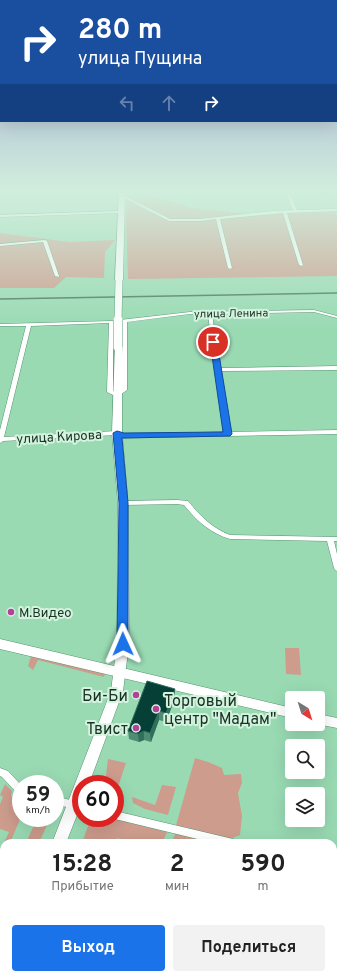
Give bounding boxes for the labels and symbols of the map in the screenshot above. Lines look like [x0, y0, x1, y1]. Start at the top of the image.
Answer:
street label: улица Ленина [194, 306, 268, 322]
pin [196, 325, 230, 359]
street label: улица Кирова [16, 428, 102, 448]
place label: М.Видео [19, 606, 72, 622]
marker: М.Видео [6, 607, 16, 617]
position arrow [102, 623, 144, 665]
place label: Би-Би [82, 687, 128, 707]
marker: Би-Би [131, 690, 141, 700]
north arrow [285, 691, 325, 731]
place label: Торговый центр "Мадам" [164, 692, 276, 730]
marker: Торговый центр "Мадам" [151, 704, 161, 714]
place label: Твист [86, 720, 128, 740]
marker: Твист [131, 723, 141, 733]
speed limit sign: 60 [72, 775, 124, 827]

